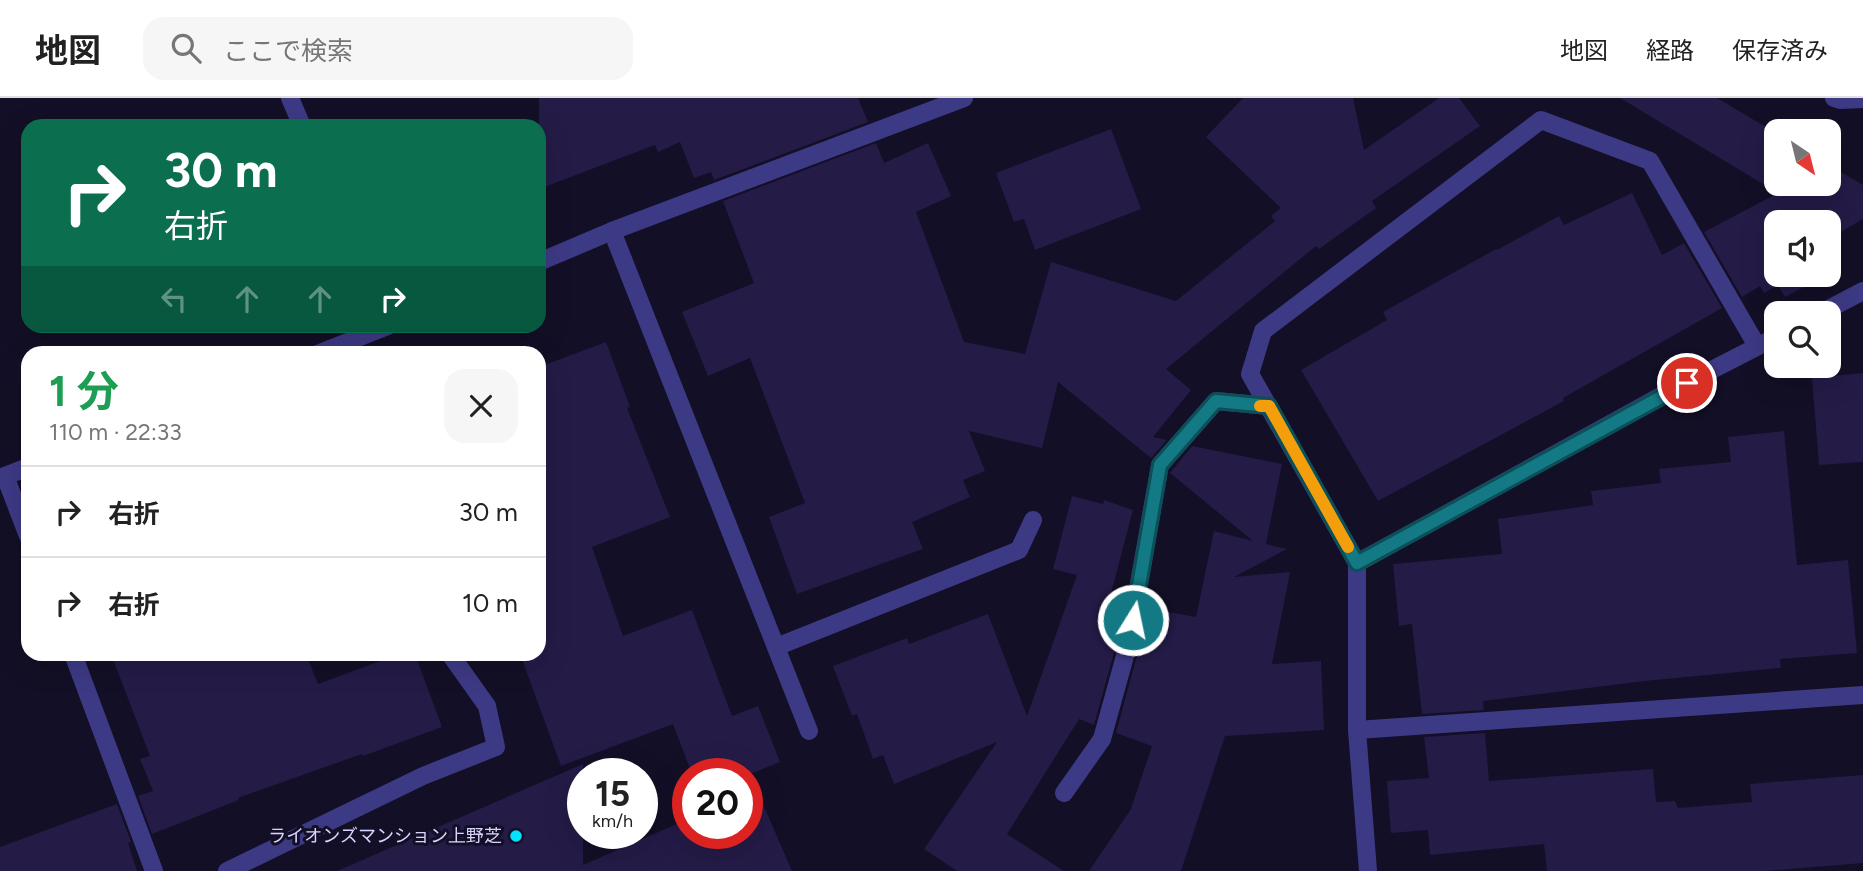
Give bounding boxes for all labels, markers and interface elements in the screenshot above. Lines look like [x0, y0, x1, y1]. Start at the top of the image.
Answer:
search box [143, 17, 633, 80]
icon: search [167, 29, 205, 67]
text: 地図 [35, 31, 101, 70]
text: ここで検索 [223, 35, 353, 67]
text: 地図 [1560, 36, 1608, 65]
text: 経路 [1646, 36, 1694, 65]
text: 保存済み [1732, 36, 1828, 65]
north arrow [1764, 119, 1841, 196]
map controls [1764, 119, 1841, 378]
text: 30 m [164, 140, 277, 199]
icon: right [49, 147, 140, 238]
text: 右折 [164, 207, 228, 245]
button: sound [1764, 210, 1841, 287]
icon: left [155, 280, 193, 318]
icon: ahead [228, 280, 266, 318]
icon: ahead [301, 280, 339, 318]
icon: right [374, 280, 412, 318]
button: search [1764, 301, 1841, 378]
pin [1657, 353, 1717, 413]
icon: arrive [1668, 364, 1706, 402]
text: 1 分 [49, 366, 119, 417]
button: close [444, 369, 518, 443]
text: 110 m · 22:33 [49, 418, 182, 446]
icon: right [49, 493, 87, 531]
text: 30 m [459, 496, 518, 528]
text: 右折 [108, 498, 160, 530]
position arrow [1096, 583, 1170, 657]
icon: right [49, 584, 87, 622]
text: 10 m [462, 587, 518, 619]
text: 右折 [108, 589, 160, 621]
speed limit sign: 20 [672, 758, 763, 849]
text: 15 [595, 773, 630, 815]
text: km/h [592, 810, 633, 832]
place label: ライオンズマンション上野芝 [268, 825, 502, 847]
marker: ライオンズマンション上野芝 [508, 828, 524, 844]

